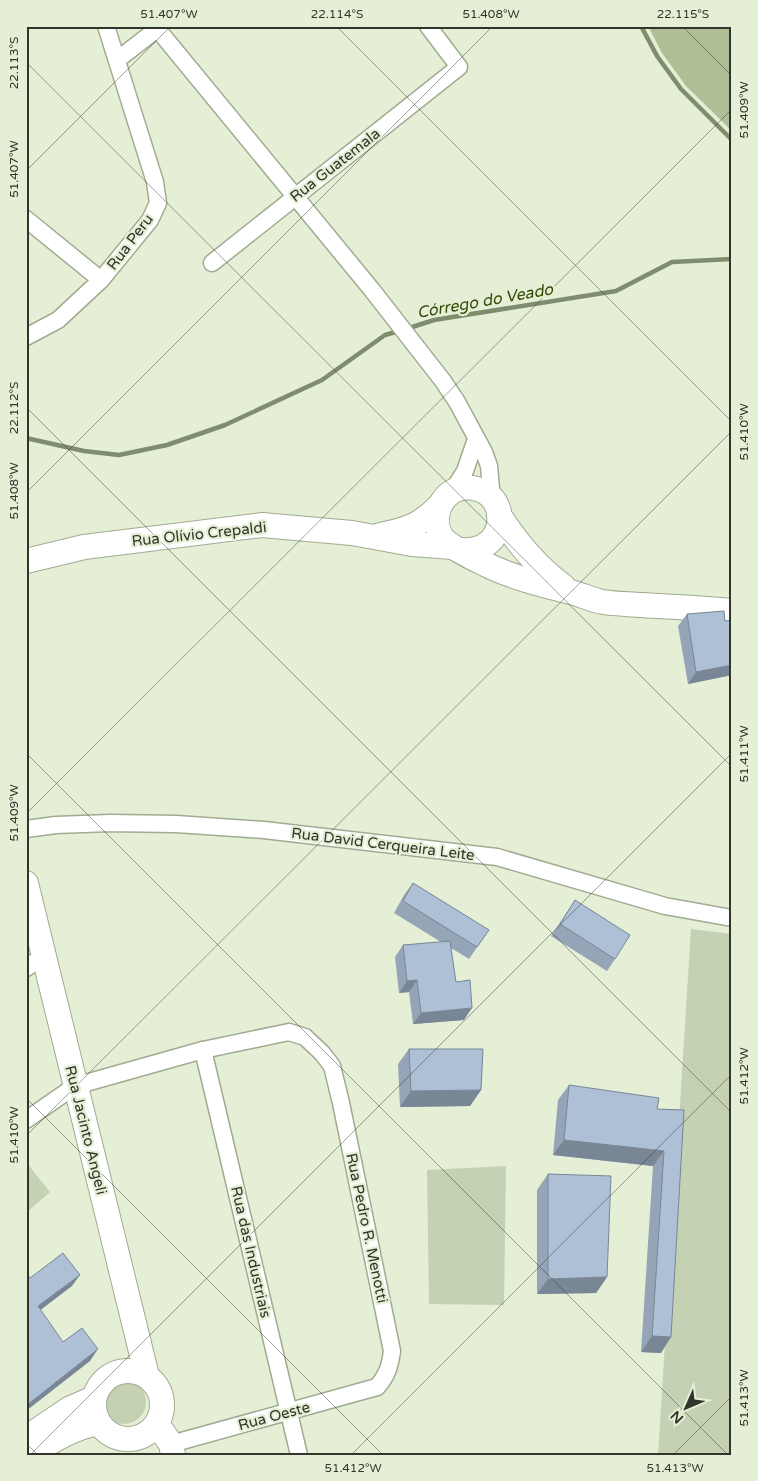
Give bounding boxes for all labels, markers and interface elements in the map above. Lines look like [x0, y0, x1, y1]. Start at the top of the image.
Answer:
text: 51.407°W [140, 7, 198, 21]
text: 22.114°S [311, 7, 363, 21]
text: 51.408°W [462, 7, 520, 21]
text: 22.115°S [657, 7, 709, 21]
text: 22.113°S [7, 37, 21, 89]
text: 51.409°W [737, 81, 751, 139]
street label: Rua Guatemala [286, 124, 384, 206]
text: 51.407°W [7, 140, 21, 198]
street label: Rua Peru [103, 210, 157, 274]
water label: Córrego do Veado [415, 279, 556, 323]
text: 22.112°S [7, 382, 21, 434]
text: 51.410°W [737, 403, 751, 461]
text: 51.408°W [7, 462, 21, 520]
street label: Rua Olívio Crepaldi [131, 518, 267, 550]
text: 51.411°W [737, 725, 751, 783]
text: 51.409°W [7, 784, 21, 842]
street label: Rua David Cerqueira Leite [290, 824, 476, 864]
text: 51.412°W [737, 1047, 751, 1105]
street label: Rua Jacinto Angeli [61, 1064, 111, 1196]
text: 51.410°W [7, 1106, 21, 1164]
street label: Rua Pedro R. Menotti [342, 1151, 392, 1305]
street label: Rua das Industriais [227, 1184, 275, 1320]
text: 51.413°W [737, 1369, 751, 1427]
north arrow [660, 1384, 710, 1434]
street label: Rua Oeste [236, 1398, 312, 1434]
text: N [667, 1407, 687, 1427]
text: 51.412°W [324, 1461, 382, 1475]
text: 51.413°W [646, 1461, 704, 1475]

